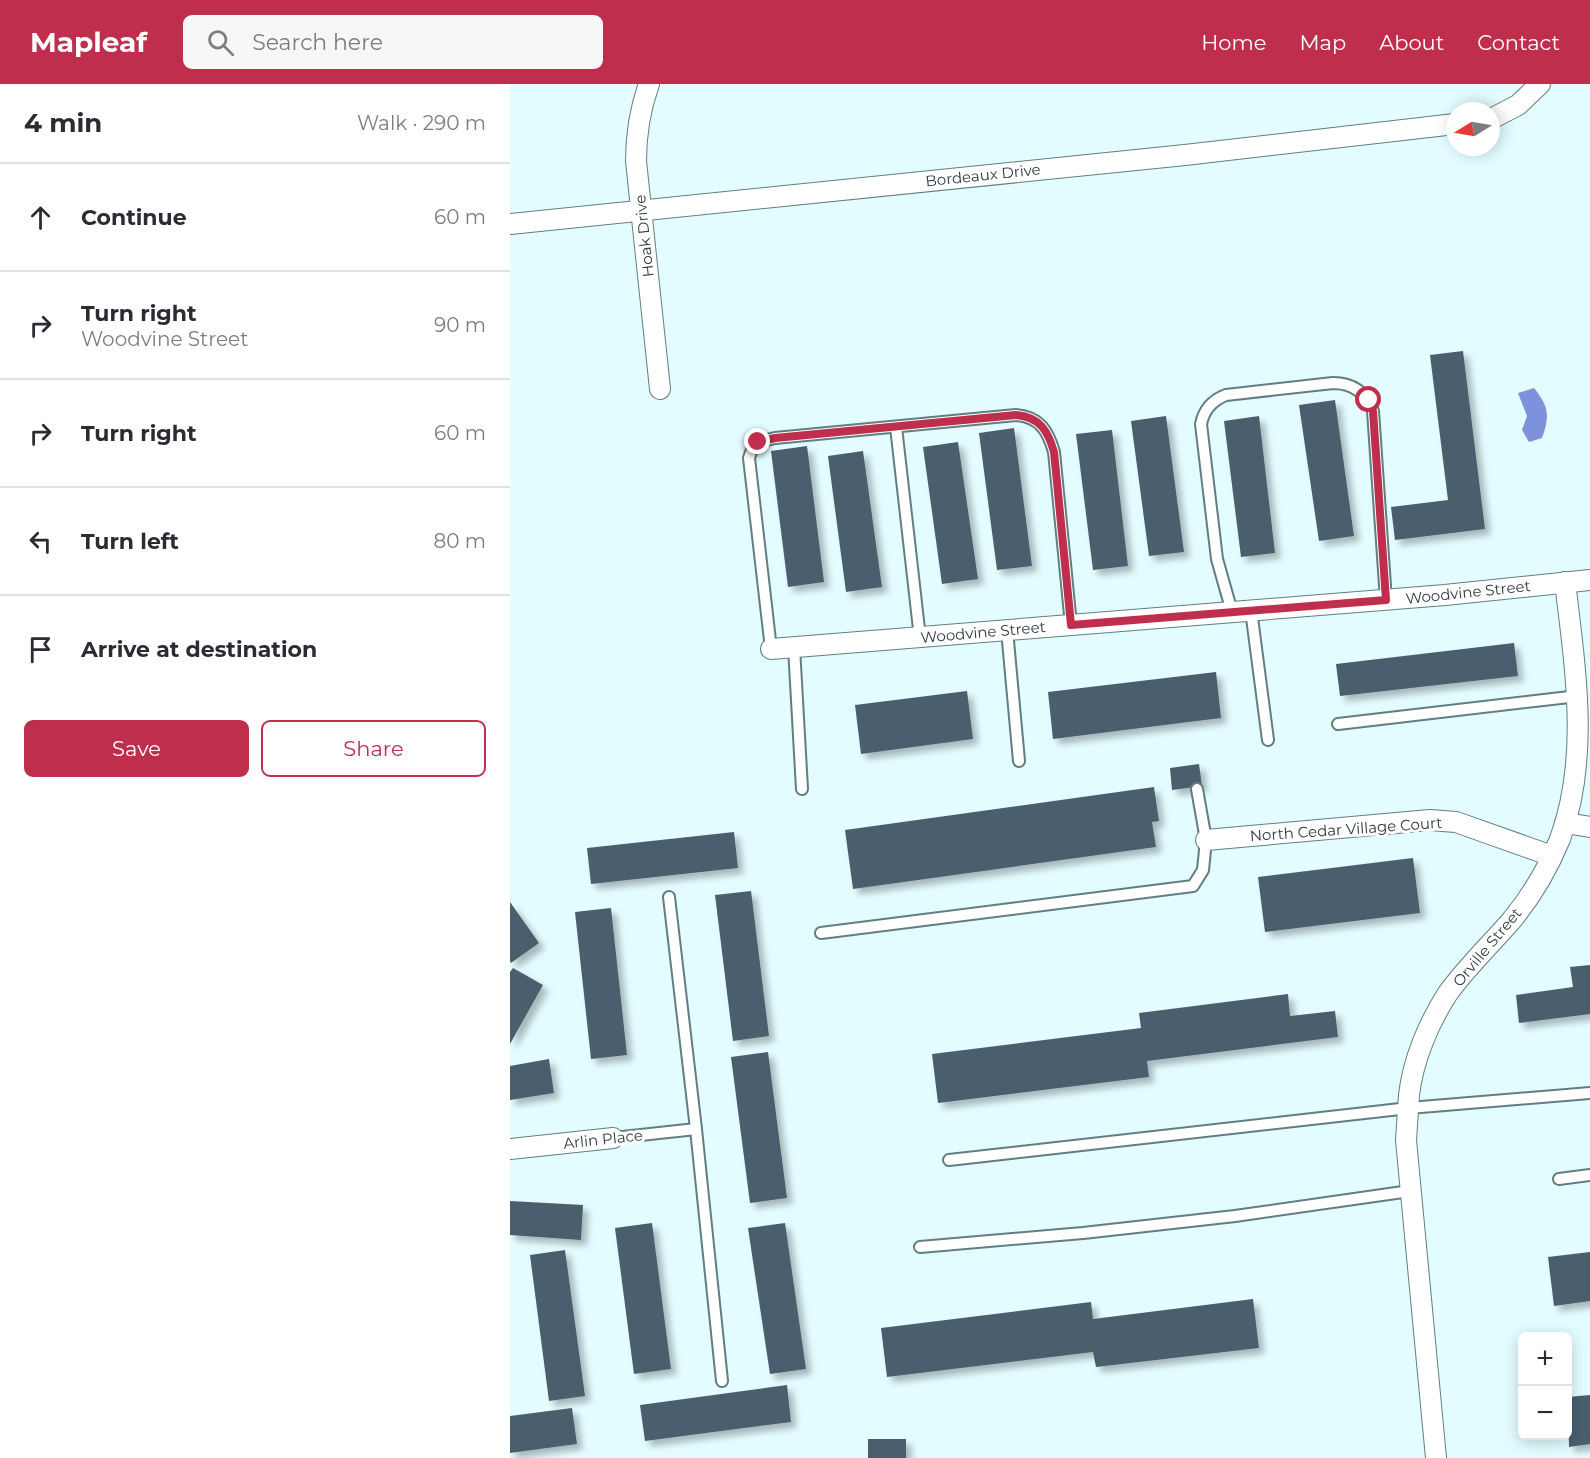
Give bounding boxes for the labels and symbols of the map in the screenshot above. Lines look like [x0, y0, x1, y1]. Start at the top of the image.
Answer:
north arrow [1446, 102, 1500, 156]
street label: Bordeaux Drive [924, 160, 1042, 190]
street label: Hoak Drive [630, 194, 658, 278]
route start [1355, 386, 1381, 412]
route end [744, 428, 770, 454]
street label: Woodvine Street [1405, 576, 1531, 608]
street label: Woodvine Street [920, 617, 1046, 647]
street label: North Cedar Village Court [1249, 813, 1443, 845]
street label: Orville Street [1448, 904, 1526, 990]
street label: Arlin Place [562, 1125, 644, 1153]

